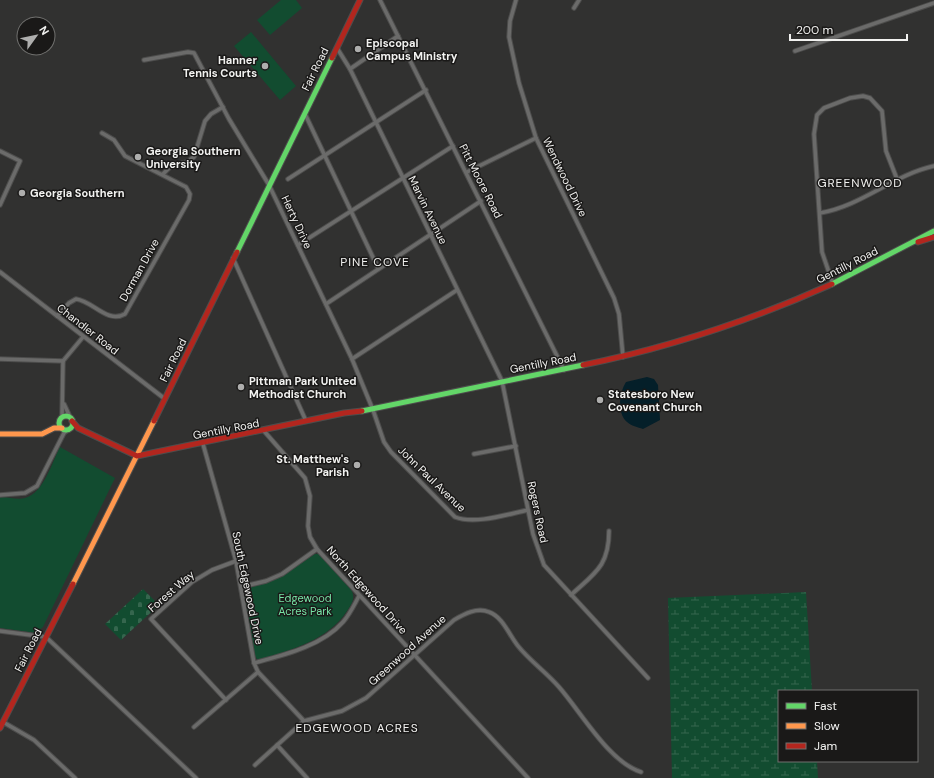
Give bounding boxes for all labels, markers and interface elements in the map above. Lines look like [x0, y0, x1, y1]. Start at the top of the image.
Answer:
north arrow [16, 16, 56, 56]
scale bar [790, 16, 907, 42]
text: 200 m [796, 22, 833, 38]
text: N [36, 23, 52, 38]
place label: Episcopal Campus Ministry [366, 36, 458, 63]
marker: Episcopal Campus Ministry [353, 44, 363, 54]
street label: Fair Road [298, 45, 332, 93]
place label: Hanner Tennis Courts [183, 53, 257, 80]
marker: Hanner Tennis Courts [260, 61, 270, 71]
street label: Wendwood Drive [540, 135, 590, 219]
street label: Pitt Moore Road [456, 142, 506, 221]
place label: Georgia Southern University [146, 144, 241, 171]
marker: Georgia Southern University [133, 152, 143, 162]
street label: Marvin Avenue [405, 174, 451, 246]
district label: GREENWOOD [817, 175, 903, 191]
place label: Georgia Southern [30, 186, 125, 200]
marker: Georgia Southern [17, 188, 27, 198]
street label: Herty Drive [279, 193, 315, 251]
street label: Dorman Drive [116, 236, 162, 304]
street label: Gentilly Road [814, 243, 880, 287]
district label: PINE COVE [340, 254, 410, 270]
street label: Chandler Road [54, 300, 122, 358]
street label: Fair Road [156, 336, 190, 384]
street label: Gentilly Road [509, 350, 578, 376]
place label: Pittman Park United Methodist Church [249, 374, 357, 401]
marker: Pittman Park United Methodist Church [236, 382, 246, 392]
place label: Statesboro New Covenant Church [608, 387, 702, 414]
marker: Statesboro New Covenant Church [595, 395, 605, 405]
street label: Gentilly Road [192, 416, 261, 442]
street label: John Paul Avenue [395, 443, 469, 515]
place label: St. Matthew's Parish [276, 452, 349, 479]
marker: St. Matthew's Parish [352, 460, 362, 470]
street label: Rogers Road [525, 480, 551, 544]
street label: South Edgewood Drive [229, 530, 267, 646]
street label: North Edgewood Drive [324, 543, 410, 637]
street label: Forest Way [145, 567, 197, 615]
park label: Edgewood Acres Park [278, 591, 332, 618]
street label: Greenwood Avenue [365, 612, 449, 688]
street label: Fair Road [11, 626, 45, 674]
legend [778, 690, 918, 762]
text: Fast [814, 698, 837, 714]
text: Slow [814, 718, 840, 734]
district label: EDGEWOOD ACRES [295, 720, 419, 736]
text: Jam [814, 738, 837, 754]

